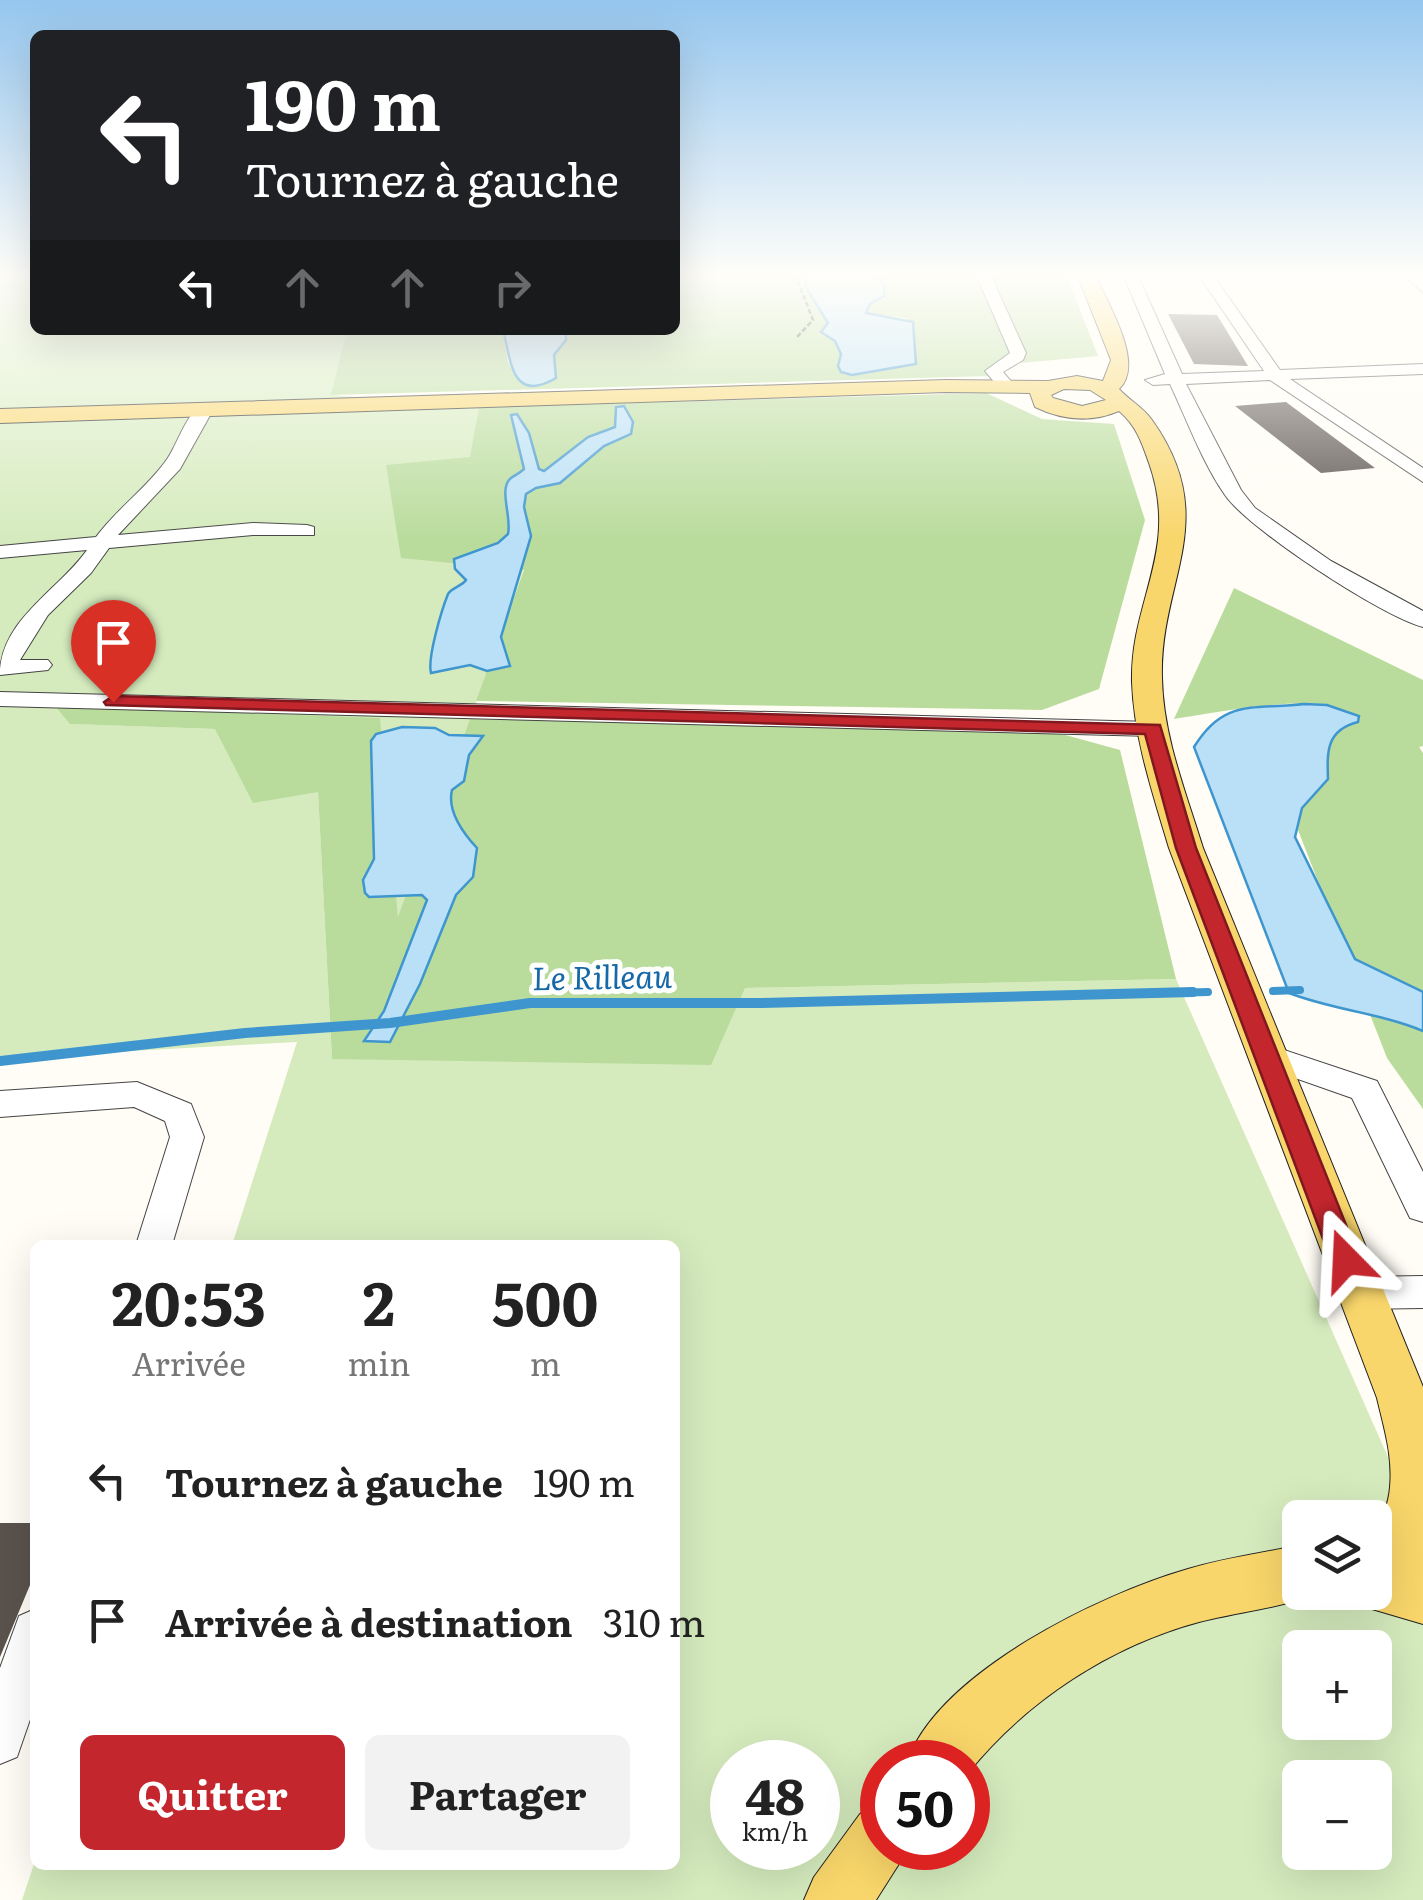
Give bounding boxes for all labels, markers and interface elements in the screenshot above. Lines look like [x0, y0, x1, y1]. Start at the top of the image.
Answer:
text: 190 m [245, 49, 441, 153]
icon: left [80, 70, 210, 200]
text: Tournez à gauche [245, 144, 619, 211]
icon: left [170, 260, 225, 315]
icon: ahead [275, 260, 330, 315]
icon: ahead [380, 260, 435, 315]
icon: right [485, 260, 540, 315]
pin [71, 600, 156, 703]
icon: arrive [86, 615, 141, 670]
water label: Le Rilleau [531, 950, 672, 1000]
position arrow [1294, 1208, 1398, 1312]
text: 20:53 [112, 1255, 266, 1344]
text: 2 [363, 1255, 395, 1344]
text: 500 [492, 1255, 598, 1344]
text: Arrivée [132, 1338, 246, 1386]
text: min [347, 1338, 410, 1386]
text: m [530, 1338, 561, 1386]
text: Tournez à gauche [165, 1452, 503, 1509]
text: 190 m [533, 1452, 635, 1509]
icon: left [80, 1453, 135, 1508]
map controls [1282, 1500, 1392, 1870]
button: layers [1282, 1500, 1392, 1610]
text: Arrivée à destination [165, 1592, 573, 1649]
text: 310 m [603, 1592, 705, 1649]
icon: arrive [80, 1593, 135, 1648]
button: + [1282, 1630, 1392, 1740]
button: Quitter [80, 1735, 345, 1850]
button: Partager [365, 1735, 630, 1850]
speed limit sign: 50 [860, 1740, 990, 1870]
text: 48 [745, 1756, 805, 1830]
button: − [1282, 1760, 1392, 1870]
text: km/h [742, 1812, 808, 1849]

